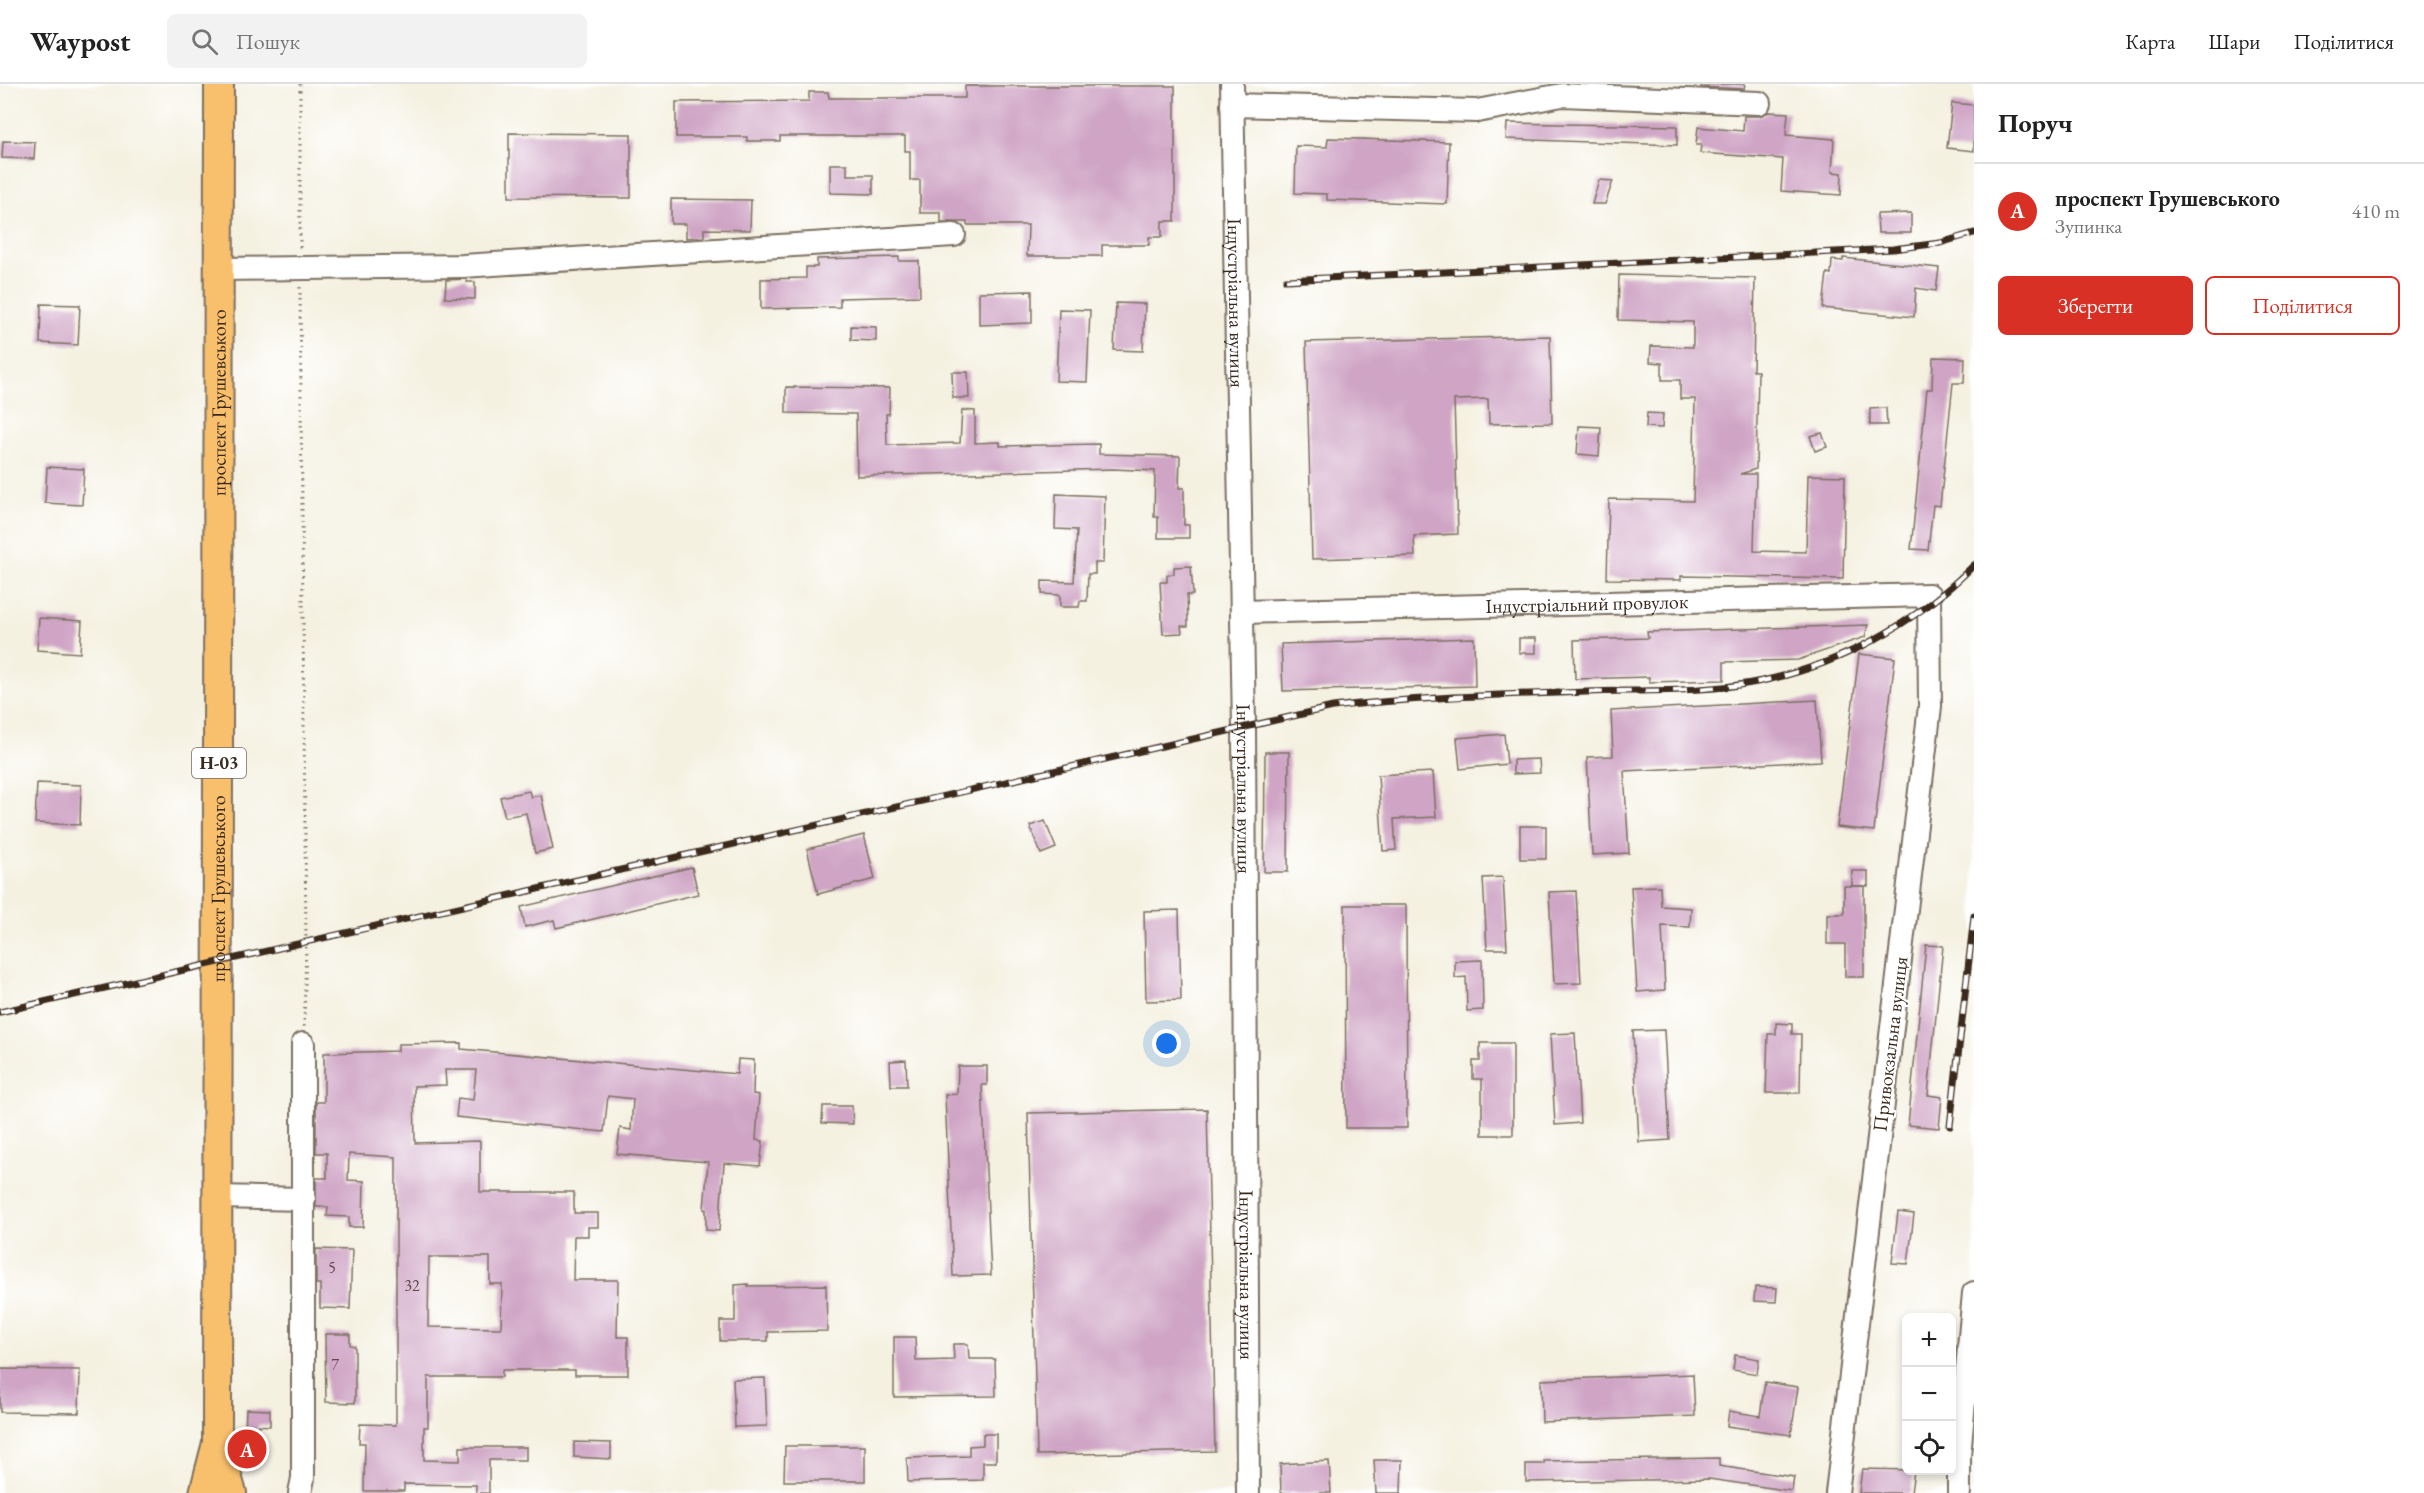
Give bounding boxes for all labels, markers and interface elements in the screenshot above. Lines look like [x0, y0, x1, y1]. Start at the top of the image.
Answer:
search box [167, 14, 587, 68]
text: Waypost [30, 23, 131, 59]
icon: search [188, 25, 221, 58]
text: Пошук [236, 27, 300, 56]
text: Карта [2125, 28, 2175, 55]
text: Шари [2208, 28, 2260, 55]
text: Поділитися [2293, 28, 2394, 55]
text: Поруч [1998, 106, 2073, 140]
text: проспект Грушевського [2055, 184, 2280, 213]
text: A [2010, 198, 2025, 224]
text: 410 m [2352, 198, 2400, 224]
text: Зупинка [2055, 213, 2122, 239]
street label: Індустріальна вулиця [1222, 218, 1251, 388]
button: Зберегти [1998, 276, 2193, 335]
button: Поділитися [2205, 276, 2400, 335]
street label: проспект Грушевського [205, 309, 232, 496]
street label: Індустріальний провулок [1485, 588, 1689, 619]
street label: Індустріальна вулиця [1231, 704, 1258, 874]
road number: Н-03 [192, 748, 246, 778]
street label: проспект Грушевського [205, 795, 231, 982]
street label: Привокзальна вулиця [1866, 955, 1914, 1133]
your location [1152, 1029, 1181, 1058]
street label: Індустріальна вулиця [1233, 1190, 1260, 1360]
house number: 5 [328, 1257, 336, 1278]
house number: 32 [404, 1275, 420, 1296]
map controls [1902, 1313, 1956, 1475]
button: + [1902, 1313, 1956, 1367]
house number: 7 [331, 1354, 339, 1375]
button: − [1902, 1367, 1956, 1421]
button: locate [1902, 1421, 1956, 1475]
pin: A [228, 1426, 266, 1472]

